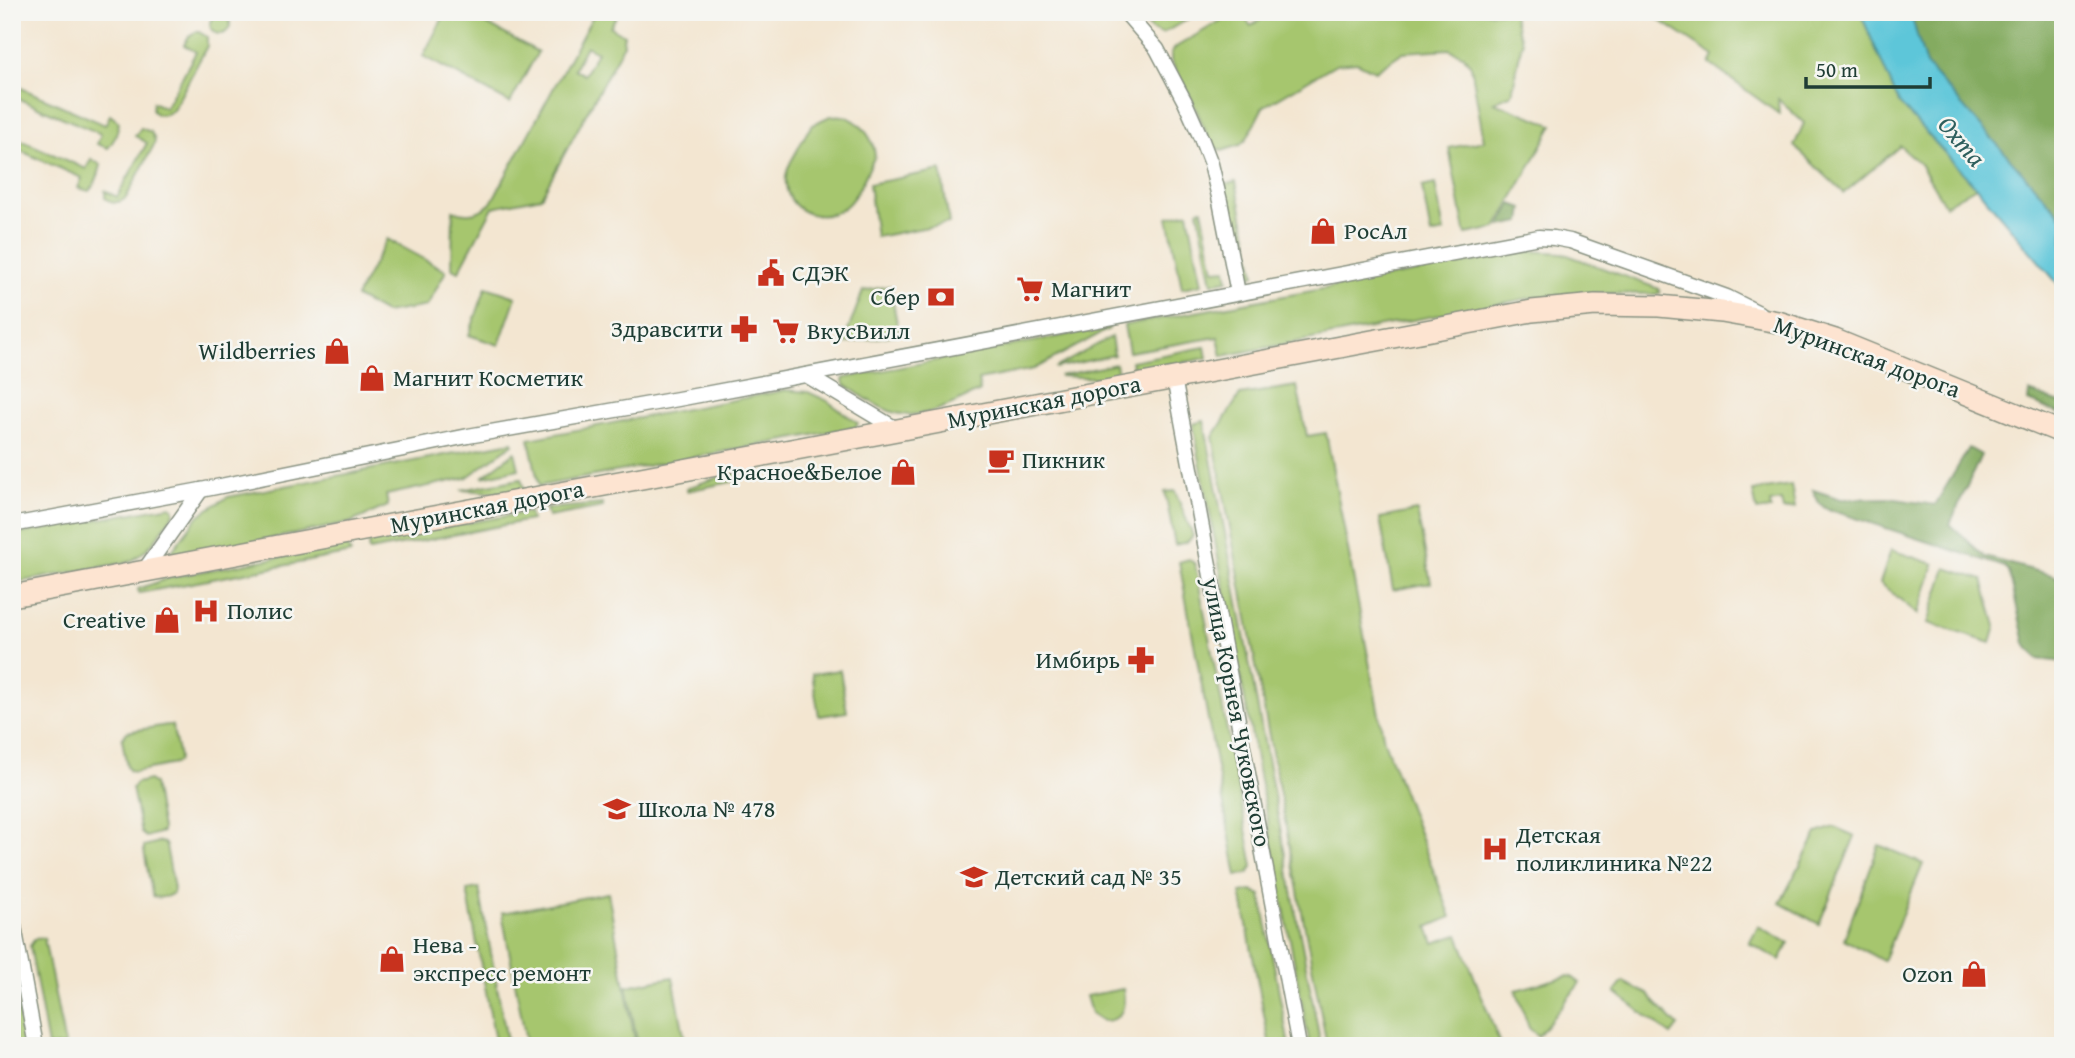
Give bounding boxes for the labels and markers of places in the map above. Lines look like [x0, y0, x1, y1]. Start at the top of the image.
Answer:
place label: РосАл [1344, 213, 1408, 248]
shop icon: РосАл [1308, 216, 1338, 246]
place label: СДЭК [792, 255, 849, 290]
public building icon: СДЭК [756, 258, 786, 288]
place label: Магнит [1051, 271, 1132, 306]
supermarket icon: Магнит [1015, 274, 1045, 304]
place label: Сбер [870, 279, 920, 314]
bank icon: Сбер [926, 282, 956, 312]
place label: Здравсити [611, 311, 723, 346]
place label: ВкусВилл [807, 313, 910, 348]
pharmacy icon: Здравсити [729, 314, 759, 344]
supermarket icon: ВкусВилл [771, 316, 801, 346]
place label: Wildberries [198, 333, 316, 368]
shop icon: Wildberries [322, 336, 352, 366]
place label: Магнит Косметик [393, 360, 583, 395]
shop icon: Магнит Косметик [357, 363, 387, 393]
place label: Пикник [1022, 442, 1106, 477]
cafe icon: Пикник [986, 445, 1016, 475]
place label: Красное&Белое [717, 454, 882, 489]
shop icon: Красное&Белое [888, 457, 918, 487]
place label: Полис [227, 593, 293, 628]
hospital icon: Полис [191, 596, 221, 626]
place label: Creative [63, 602, 146, 637]
shop icon: Creative [152, 605, 182, 635]
place label: Имбирь [1036, 642, 1120, 677]
pharmacy icon: Имбирь [1126, 645, 1156, 675]
place label: Школа № 478 [638, 791, 775, 826]
school or university icon: Школа № 478 [602, 794, 632, 824]
place label: Детская поликлиника №22 [1515, 817, 1713, 880]
hospital icon: Детская поликлиника №22 [1480, 834, 1510, 864]
place label: Детский сад № 35 [994, 859, 1182, 894]
school or university icon: Детский сад № 35 [959, 862, 989, 892]
place label: Нева - экспресс ремонт [413, 927, 591, 990]
shop icon: Нева - экспресс ремонт [377, 944, 407, 974]
place label: Ozon [1902, 956, 1954, 991]
shop icon: Ozon [1959, 959, 1989, 989]

